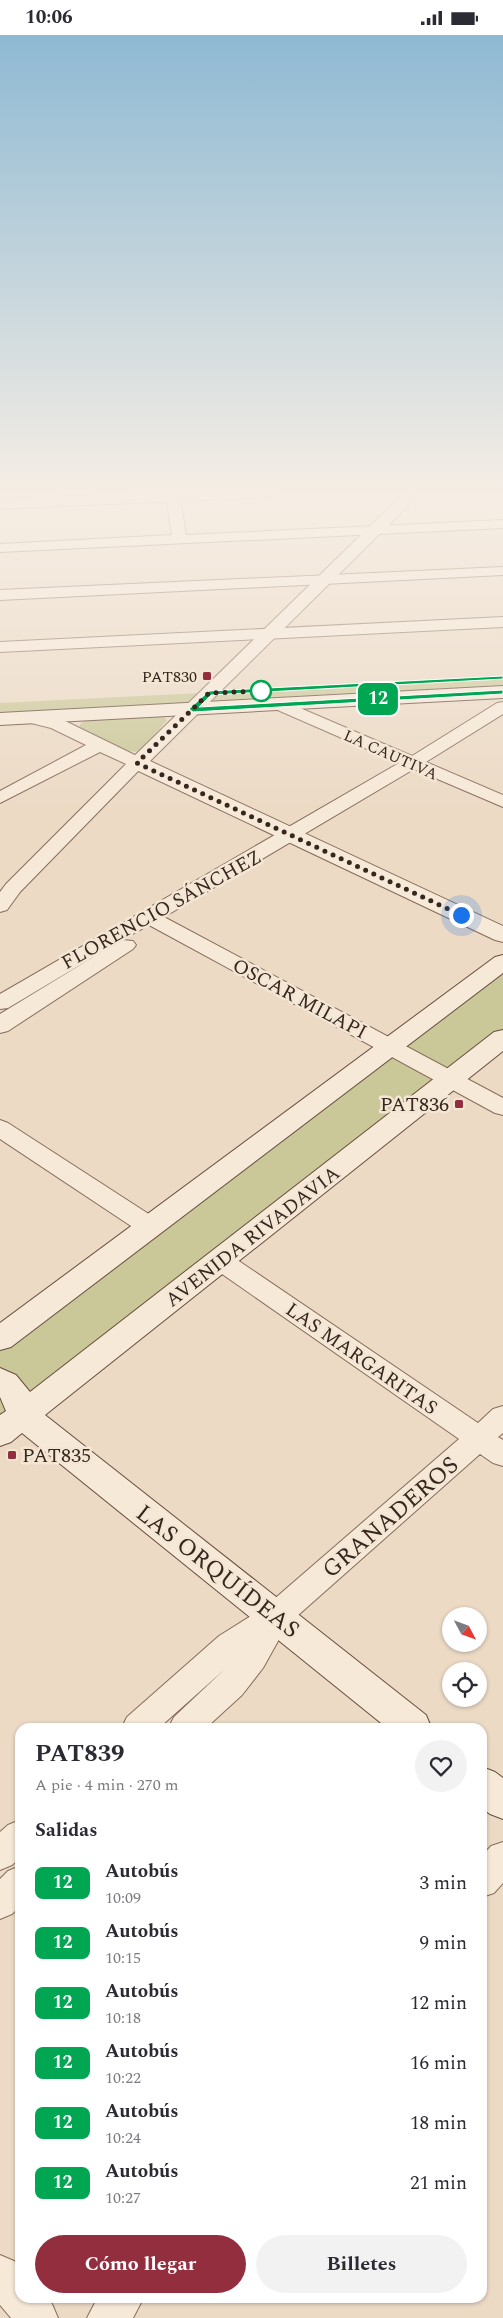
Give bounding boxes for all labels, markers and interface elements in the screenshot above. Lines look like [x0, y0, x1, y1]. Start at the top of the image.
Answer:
text: 10:06 [25, 3, 73, 32]
place label: PAT830 [142, 665, 197, 689]
marker: PAT830 [201, 670, 213, 682]
unlabelled marker [250, 680, 272, 702]
line badge: 12 [356, 683, 400, 715]
text: 12 [368, 685, 388, 712]
street label: LA CAUTIVA [340, 723, 442, 786]
street label: FLORENCIO SÁNCHEZ [56, 842, 267, 977]
your location [449, 903, 474, 928]
street label: OSCAR MILAPI [227, 951, 372, 1047]
place label: PAT836 [380, 1090, 449, 1120]
marker: PAT836 [453, 1098, 465, 1110]
street label: AVENIDA RIVADAVIA [159, 1159, 347, 1315]
street label: LAS MARGARITAS [279, 1295, 444, 1423]
place label: PAT835 [22, 1441, 91, 1471]
street label: GRANADEROS [314, 1448, 467, 1587]
marker: PAT835 [6, 1449, 18, 1461]
street label: LAS ORQUÍDEAS [128, 1496, 307, 1647]
north arrow [442, 1607, 488, 1653]
map controls [442, 1607, 487, 1707]
button: locate [442, 1662, 487, 1707]
text: PAT839 [35, 1736, 125, 1772]
button: heart [415, 1740, 467, 1792]
text: A pie · 4 min · 270 m [35, 1773, 179, 1797]
text: Salidas [35, 1816, 97, 1845]
text: Autobús [105, 1857, 179, 1886]
text: 12 [52, 1869, 73, 1896]
text: 3 min [419, 1869, 467, 1898]
text: 10:09 [105, 1886, 141, 1910]
text: Autobús [105, 1917, 179, 1946]
text: 12 [52, 1929, 73, 1956]
text: 9 min [419, 1929, 467, 1958]
text: 10:15 [105, 1946, 141, 1970]
text: Autobús [105, 1977, 179, 2006]
text: 12 [52, 1989, 73, 2016]
text: 12 min [410, 1989, 467, 2018]
text: 10:18 [105, 2006, 141, 2030]
text: Autobús [105, 2037, 179, 2066]
text: 12 [52, 2049, 73, 2076]
text: 16 min [410, 2049, 467, 2078]
text: 10:22 [105, 2066, 141, 2090]
text: Autobús [105, 2097, 179, 2126]
text: 12 [52, 2109, 73, 2136]
text: 18 min [410, 2109, 467, 2138]
text: 10:24 [105, 2126, 141, 2150]
text: Autobús [105, 2157, 179, 2186]
text: 12 [52, 2169, 73, 2196]
text: 21 min [410, 2169, 467, 2198]
text: 10:27 [105, 2186, 141, 2210]
button: Cómo llegar [35, 2235, 246, 2293]
button: Billetes [256, 2235, 467, 2293]

